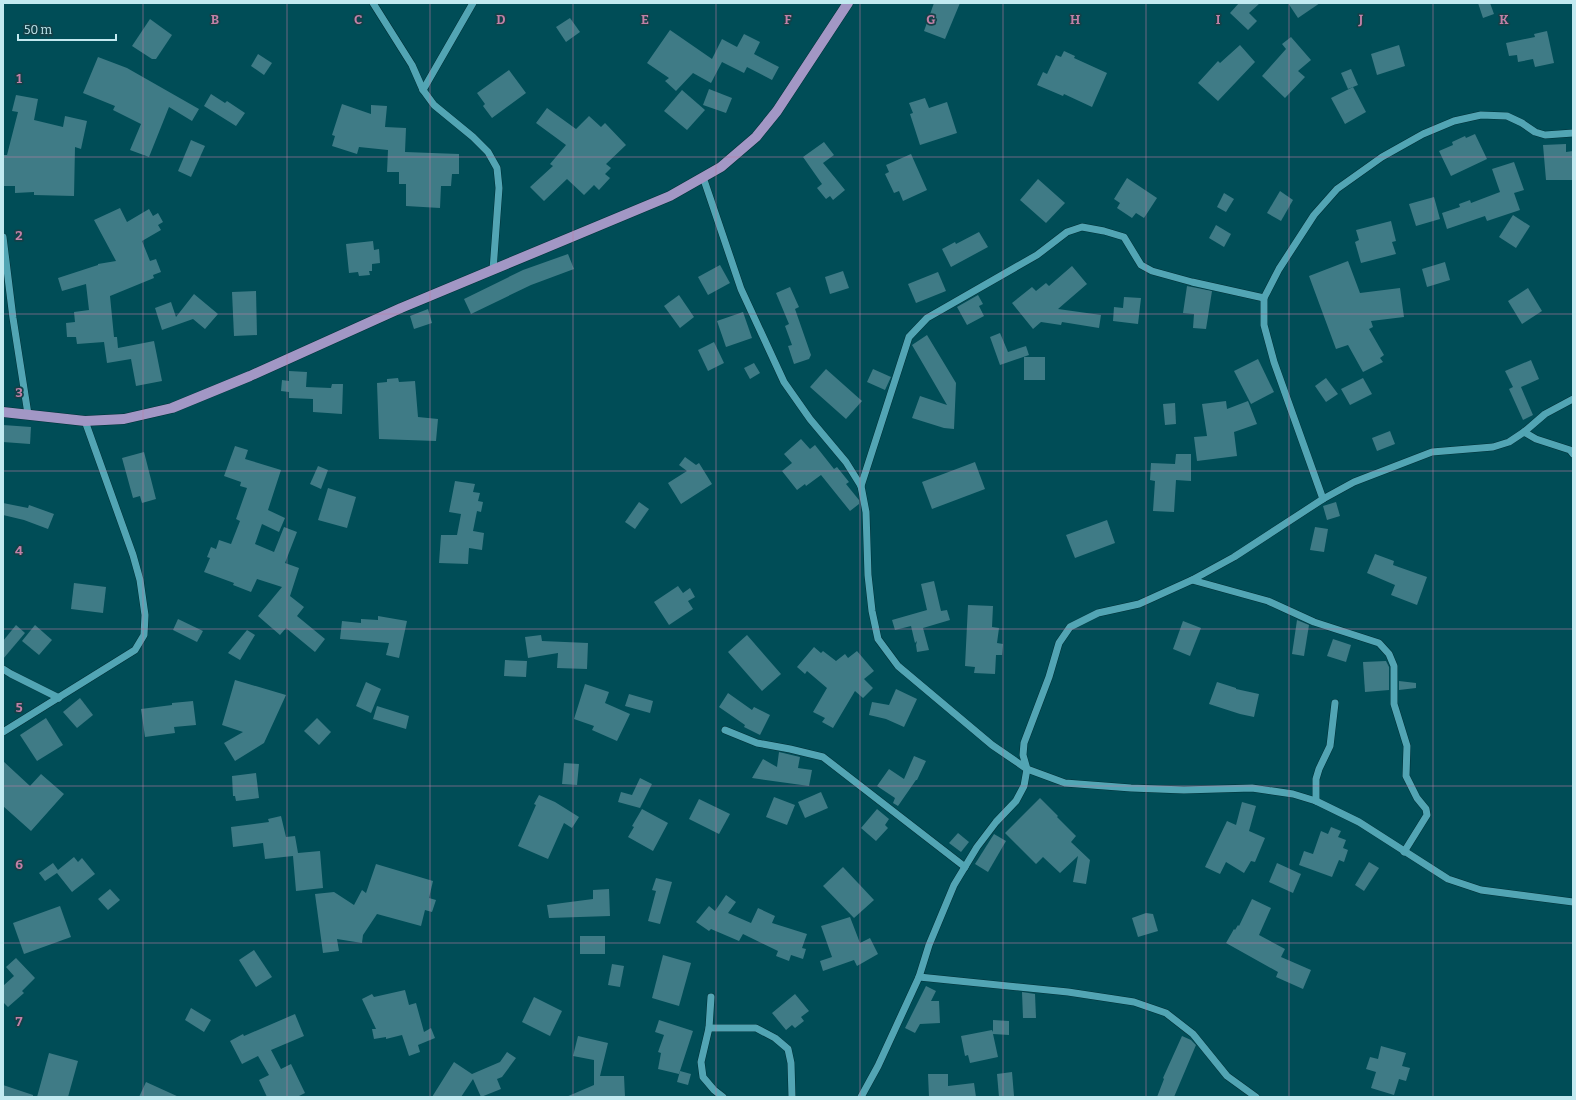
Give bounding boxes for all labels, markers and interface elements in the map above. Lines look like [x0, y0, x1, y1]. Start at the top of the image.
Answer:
text: B [211, 12, 219, 27]
text: C [354, 12, 362, 27]
text: D [496, 12, 506, 27]
text: E [641, 12, 649, 27]
text: F [784, 12, 792, 27]
text: G [926, 12, 936, 27]
text: H [1070, 12, 1080, 27]
text: I [1216, 12, 1221, 27]
text: J [1358, 12, 1364, 27]
text: K [1499, 12, 1509, 27]
scale bar [18, 16, 116, 42]
text: 50 m [24, 23, 53, 37]
text: 1 [16, 71, 22, 86]
text: 2 [15, 228, 23, 243]
text: 3 [15, 385, 23, 400]
text: 4 [15, 543, 23, 558]
text: 5 [15, 700, 23, 715]
text: 6 [15, 857, 23, 872]
text: 7 [16, 1014, 23, 1029]

